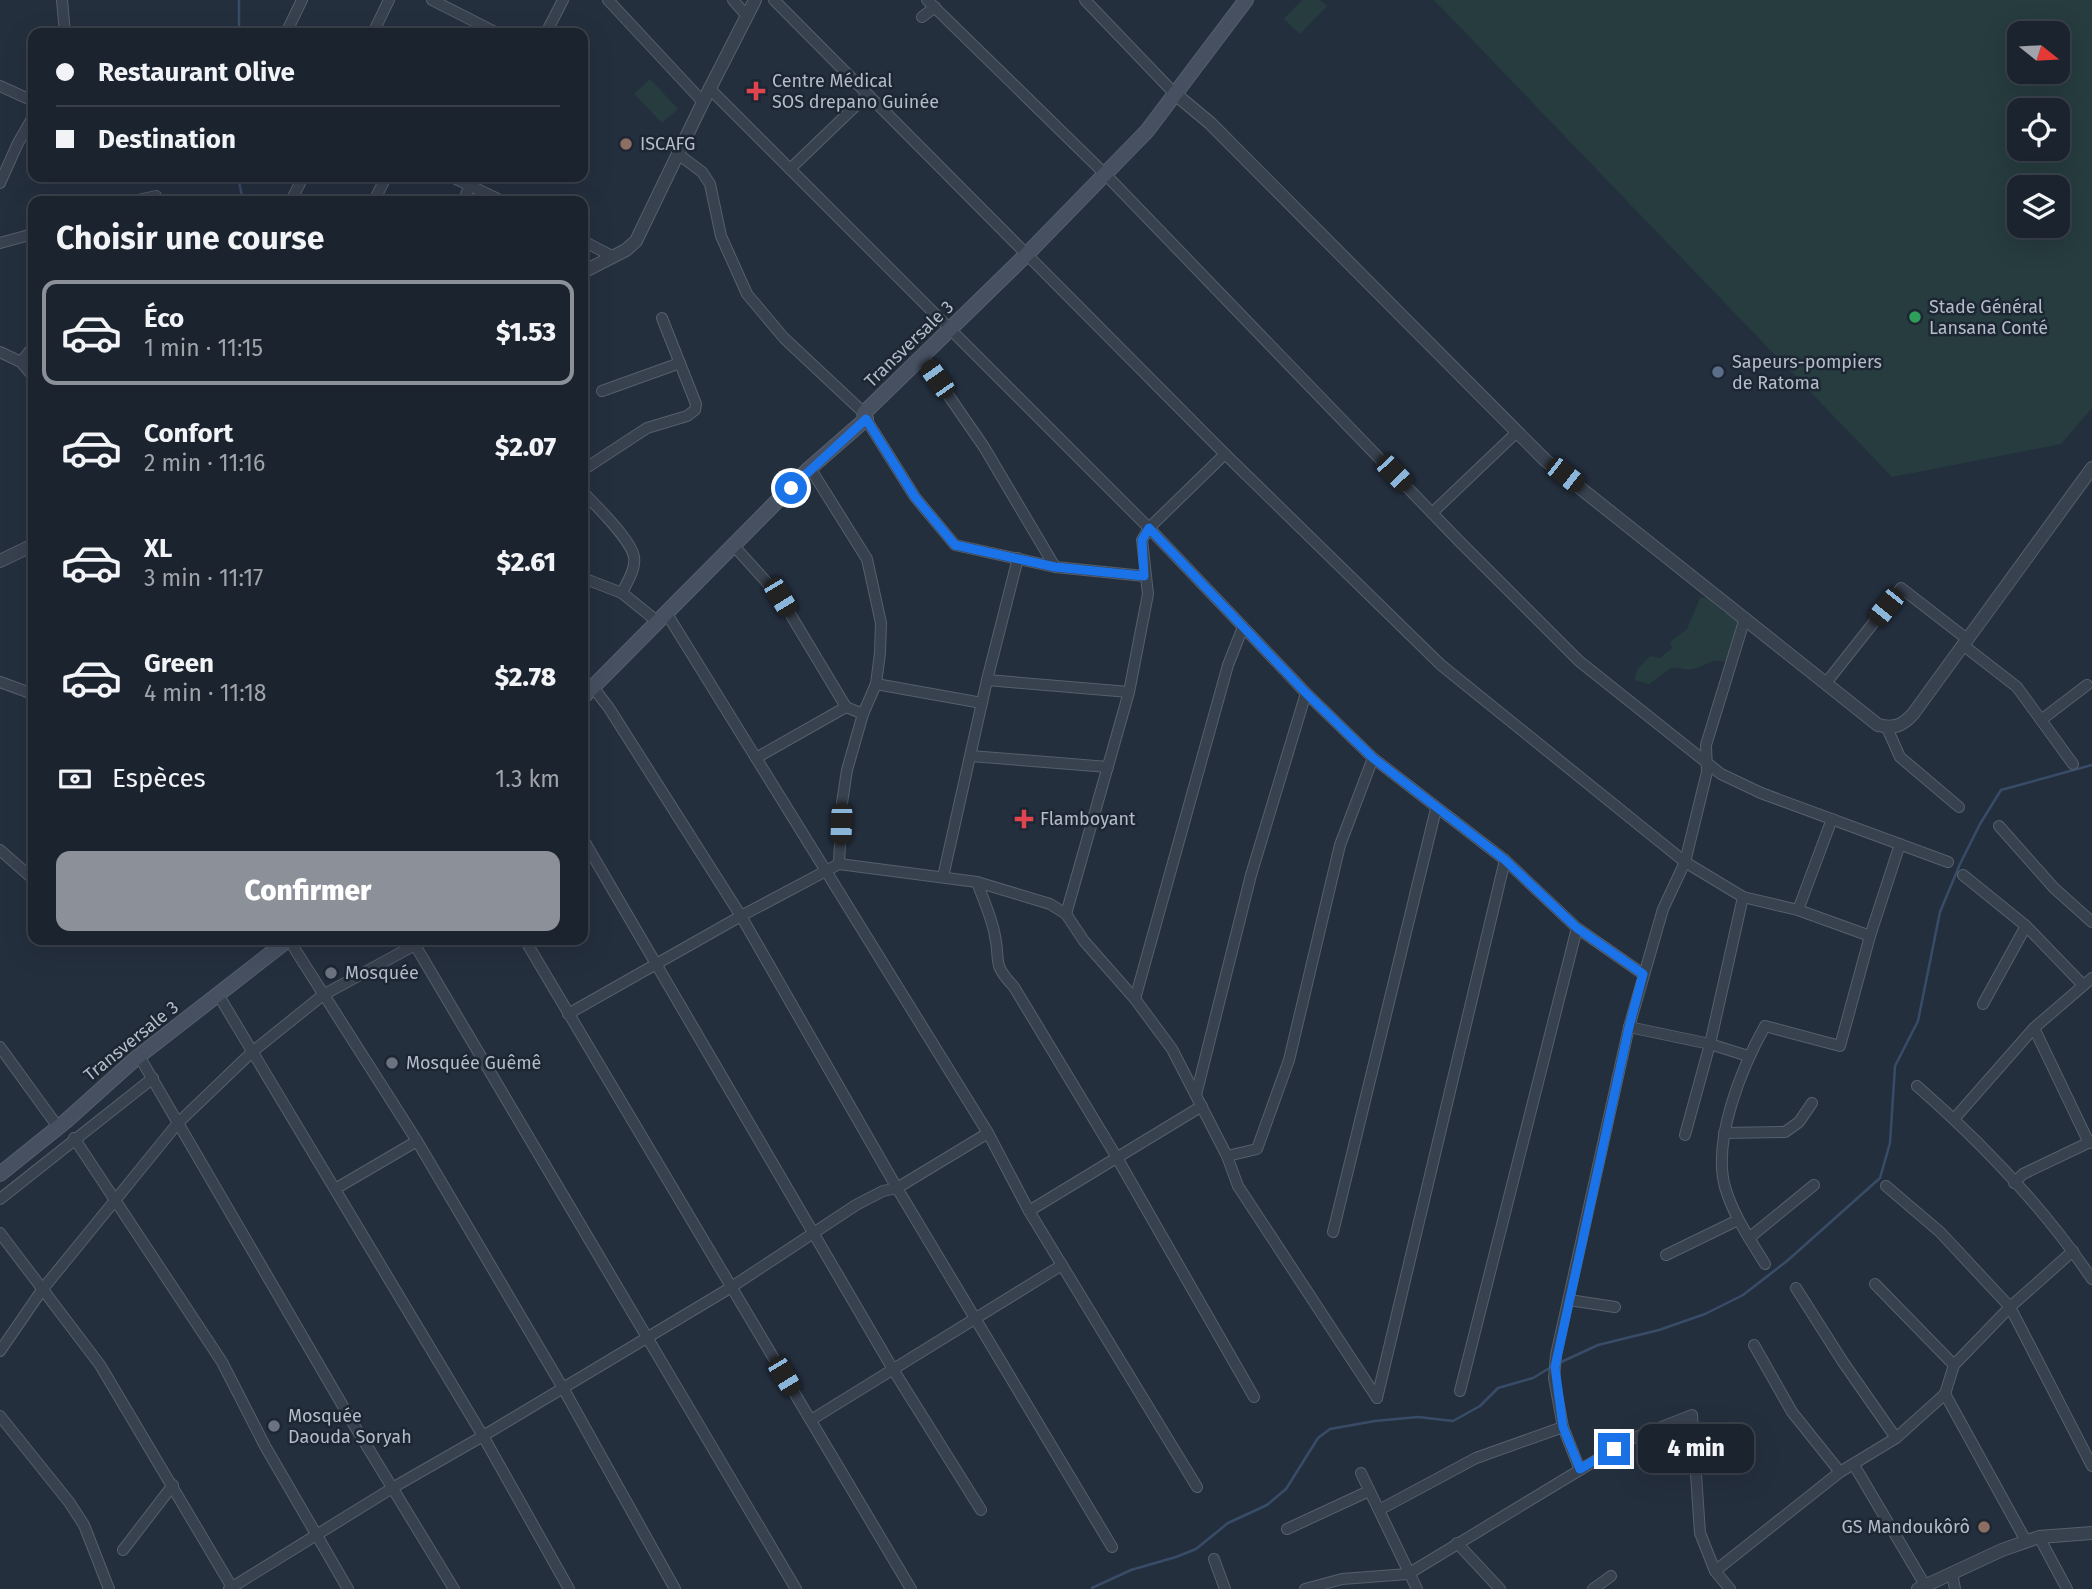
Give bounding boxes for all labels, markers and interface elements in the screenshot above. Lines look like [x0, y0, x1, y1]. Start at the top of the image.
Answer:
north arrow [2007, 21, 2070, 84]
map controls [2007, 21, 2070, 238]
text: Restaurant Olive [98, 57, 295, 88]
place label: Centre Médical SOS drepano Guinée [772, 70, 939, 113]
marker: Centre Médical SOS drepano Guinée [746, 81, 766, 101]
button: locate [2007, 98, 2070, 161]
text: Destination [98, 124, 236, 155]
place label: ISCAFG [640, 133, 695, 155]
marker: ISCAFG [618, 136, 634, 152]
button: layers [2007, 175, 2070, 238]
text: Choisir une course [56, 219, 324, 257]
street label: Transversale 3 [860, 296, 958, 392]
place label: Stade Général Lansana Conté [1929, 296, 2048, 339]
icon: car [60, 301, 123, 364]
text: Éco [144, 303, 184, 334]
marker: Stade Général Lansana Conté [1907, 309, 1923, 325]
text: $1.53 [496, 317, 556, 348]
text: 1 min · 11:15 [144, 334, 263, 362]
place label: Sapeurs-pompiers de Ratoma [1732, 351, 1882, 394]
car [917, 356, 958, 402]
marker: Sapeurs-pompiers de Ratoma [1710, 364, 1726, 380]
icon: car [60, 416, 123, 479]
text: Confort [144, 418, 233, 449]
text: $2.07 [495, 432, 556, 463]
text: 2 min · 11:16 [144, 449, 265, 477]
car [1372, 451, 1417, 495]
car [1542, 454, 1589, 496]
route start [775, 472, 807, 504]
icon: car [60, 531, 123, 594]
text: XL [144, 533, 172, 564]
text: $2.61 [497, 547, 556, 578]
text: 3 min · 11:17 [144, 564, 263, 592]
car [761, 574, 800, 620]
car [1865, 584, 1908, 630]
icon: car [60, 646, 123, 709]
text: Green [144, 648, 214, 679]
text: $2.78 [495, 662, 556, 693]
text: 4 min · 11:18 [144, 679, 267, 707]
icon: cash [56, 760, 94, 798]
text: Espèces [112, 763, 206, 794]
text: 1.3 km [495, 765, 560, 793]
car [830, 803, 853, 845]
place label: Flamboyant [1040, 808, 1136, 830]
marker: Flamboyant [1014, 809, 1034, 829]
button: Confirmer [56, 851, 560, 931]
place label: Mosquée [345, 962, 419, 984]
marker: Mosquée [323, 965, 339, 981]
street label: Transversale 3 [79, 996, 183, 1086]
place label: Mosquée Guêmê [406, 1052, 541, 1074]
marker: Mosquée Guêmê [384, 1055, 400, 1071]
car [765, 1353, 804, 1399]
place label: Mosquée Daouda Soryah [288, 1405, 412, 1448]
marker: Mosquée Daouda Soryah [266, 1418, 282, 1434]
callout: 4 min [1638, 1424, 1754, 1474]
route end [1598, 1433, 1630, 1465]
text: 4 min [1667, 1434, 1725, 1462]
place label: GS Mandoukôrô [1841, 1516, 1970, 1538]
marker: GS Mandoukôrô [1976, 1519, 1992, 1535]

